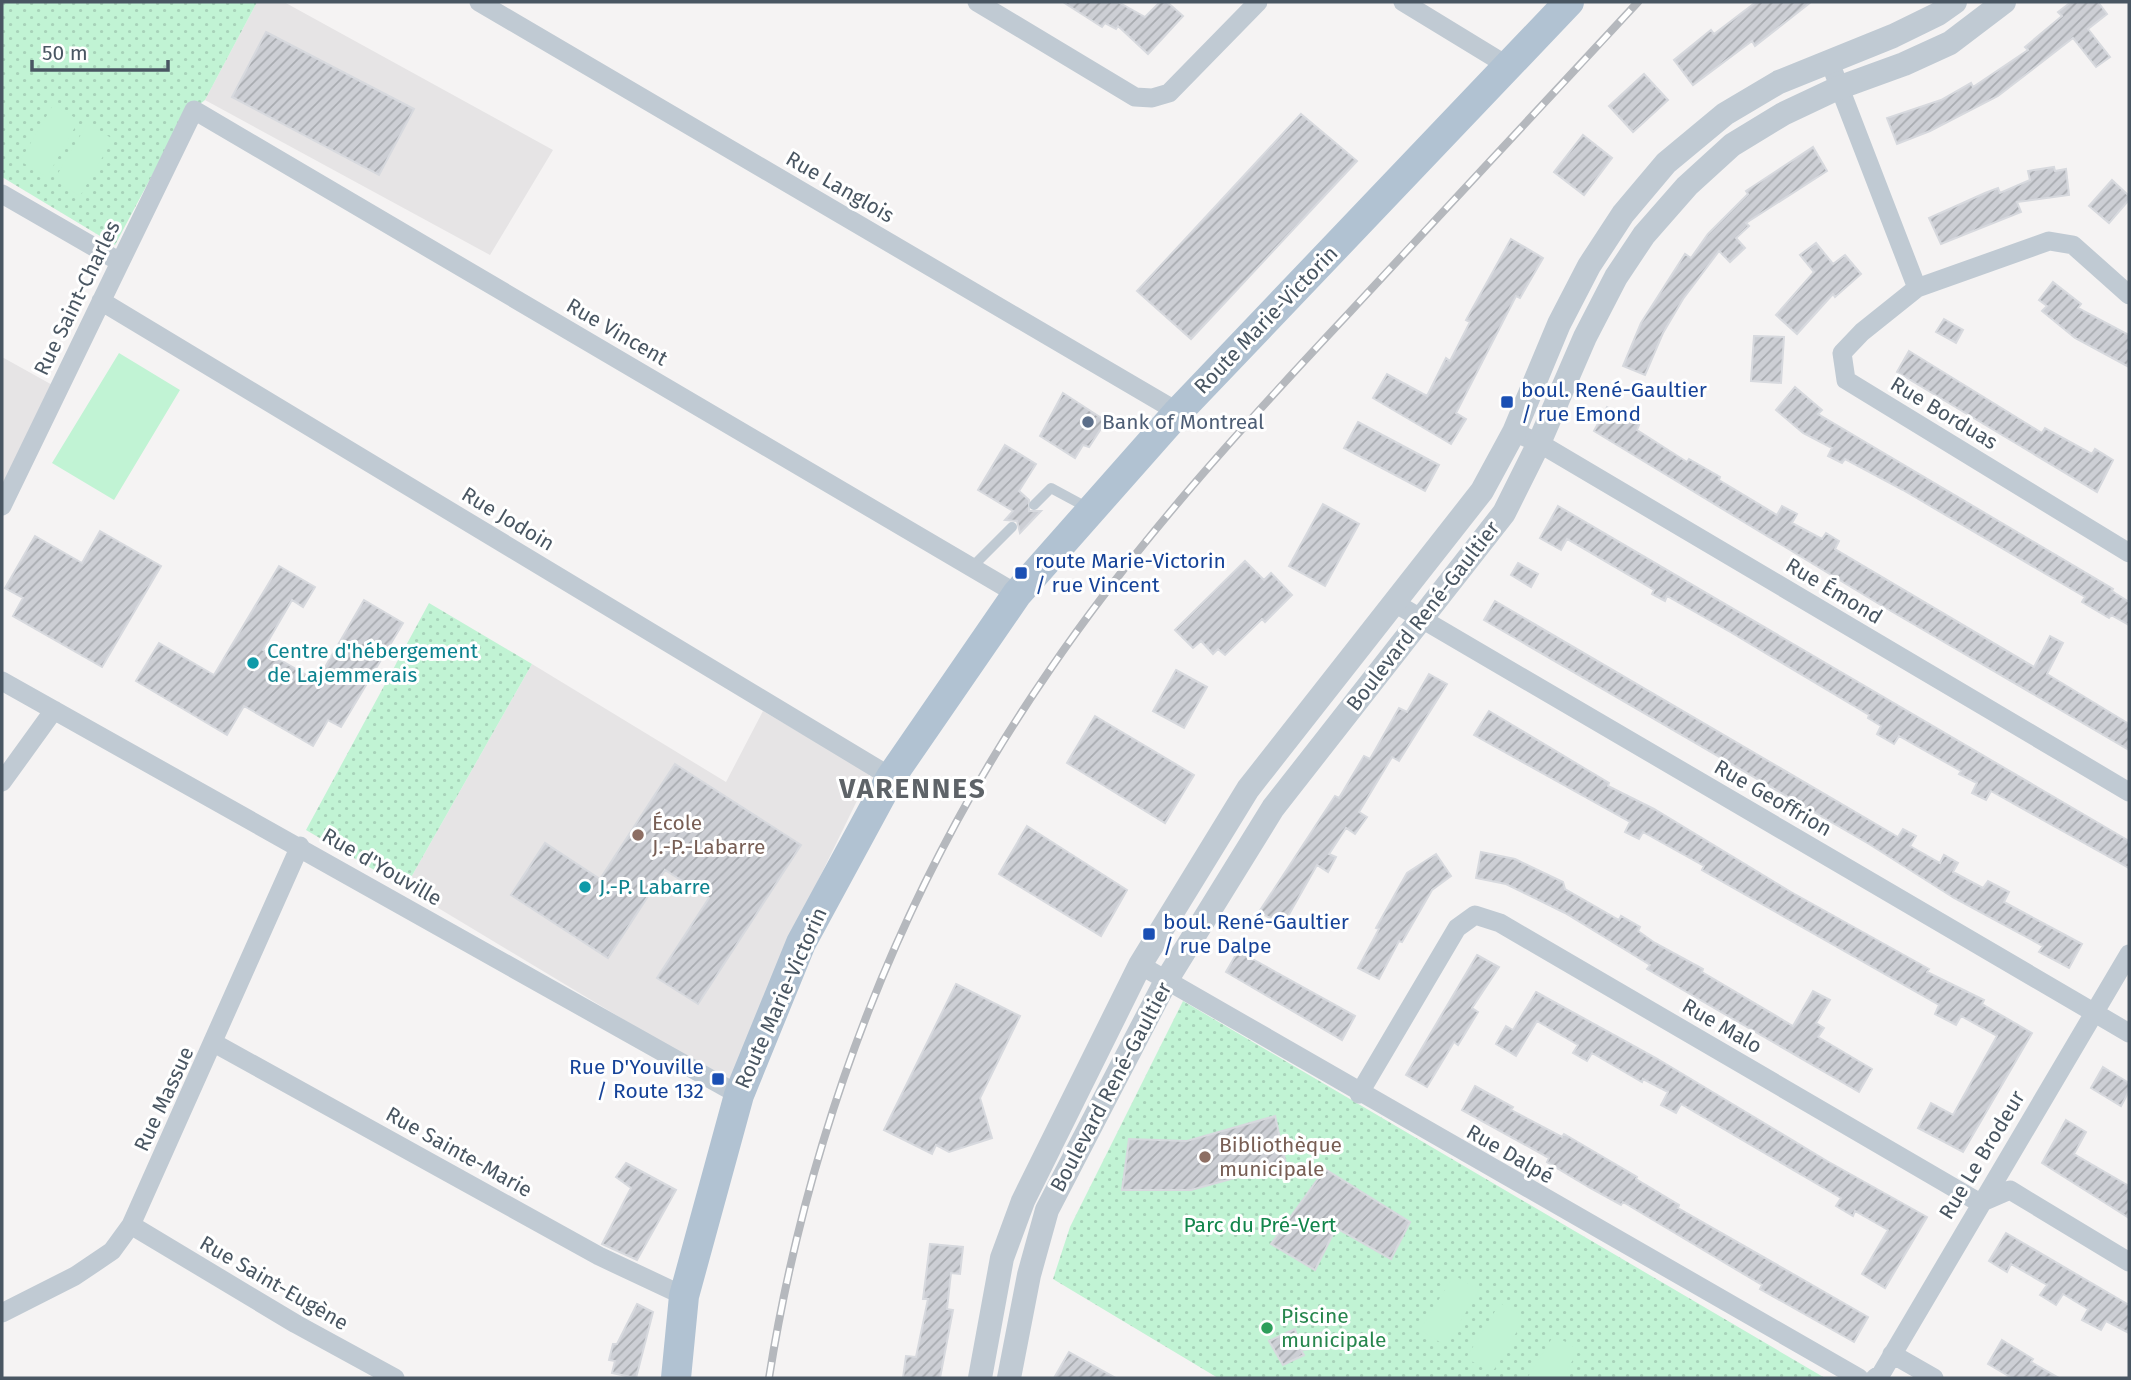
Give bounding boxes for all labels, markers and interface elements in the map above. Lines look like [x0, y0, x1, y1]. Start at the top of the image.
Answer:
scale bar [32, 28, 168, 72]
text: 50 m [42, 40, 88, 66]
street label: Rue Langlois [781, 146, 899, 229]
street label: Rue Saint-Charles [28, 216, 126, 380]
street label: Route Marie-Victorin [1189, 241, 1343, 399]
street label: Rue Vincent [562, 293, 673, 372]
street label: Rue Borduas [1886, 371, 2002, 455]
place label: boul. René-Gaultier / rue Emond [1521, 377, 1707, 427]
marker: boul. René-Gaultier / rue Emond [1499, 394, 1515, 410]
place label: Bank of Montreal [1102, 409, 1264, 435]
marker: Bank of Montreal [1080, 414, 1096, 430]
street label: Rue Jodoin [457, 481, 559, 557]
street label: Boulevard René-Gaultier [1341, 516, 1505, 716]
place label: route Marie-Victorin / rue Vincent [1035, 548, 1226, 598]
street label: Rue Émond [1781, 552, 1887, 630]
marker: route Marie-Victorin / rue Vincent [1013, 565, 1029, 581]
place label: Centre d'hébergement de Lajemmerais [267, 638, 479, 688]
marker: Centre d'hébergement de Lajemmerais [245, 655, 261, 671]
street label: Rue Geoffrion [1710, 754, 1836, 842]
district label: VARENNES [838, 772, 987, 805]
place label: École J.-P.-Labarre [652, 810, 765, 860]
street label: Rue d'Youville [317, 822, 447, 912]
marker: École J.-P.-Labarre [630, 827, 646, 843]
place label: J.-P. Labarre [599, 874, 711, 900]
marker: J.-P. Labarre [577, 879, 593, 895]
street label: Route Marie-Victorin [729, 903, 833, 1093]
place label: boul. René-Gaultier / rue Dalpe [1163, 909, 1349, 959]
marker: boul. René-Gaultier / rue Dalpe [1141, 926, 1157, 942]
street label: Boulevard René-Gaultier [1045, 978, 1177, 1196]
street label: Rue Malo [1677, 993, 1767, 1059]
street label: Rue Massue [128, 1042, 200, 1156]
place label: Rue D'Youville / Route 132 [569, 1054, 704, 1104]
marker: Rue D'Youville / Route 132 [710, 1071, 726, 1087]
street label: Rue Le Brodeur [1933, 1086, 2031, 1224]
street label: Rue Sainte-Marie [381, 1101, 537, 1203]
street label: Rue Dalpé [1462, 1119, 1558, 1189]
place label: Bibliothèque municipale [1219, 1132, 1342, 1182]
marker: Bibliothèque municipale [1197, 1149, 1213, 1165]
park label: Parc du Pré-Vert [1184, 1212, 1337, 1238]
street label: Rue Saint-Eugène [195, 1230, 353, 1336]
place label: Piscine municipale [1281, 1303, 1386, 1353]
marker: Piscine municipale [1259, 1320, 1275, 1336]

